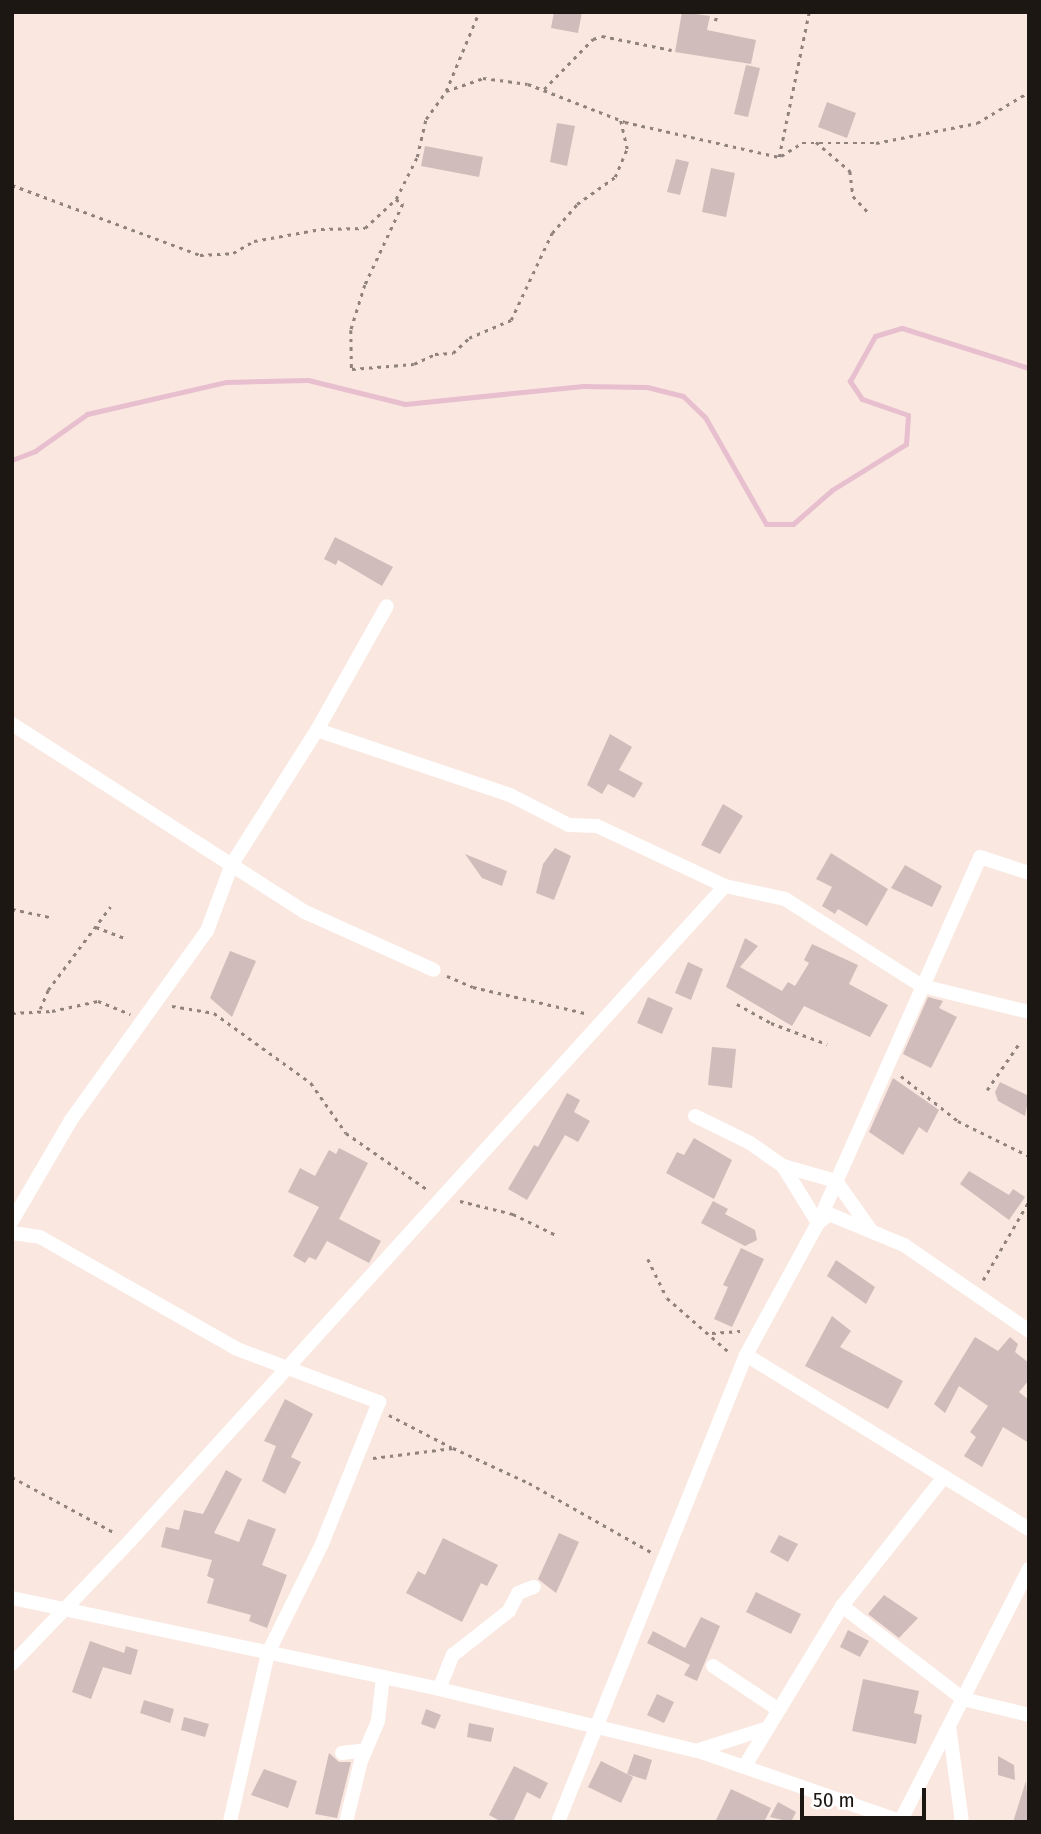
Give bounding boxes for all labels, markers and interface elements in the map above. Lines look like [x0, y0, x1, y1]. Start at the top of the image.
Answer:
scale bar [803, 1774, 929, 1818]
text: 50 m [813, 1787, 855, 1813]

